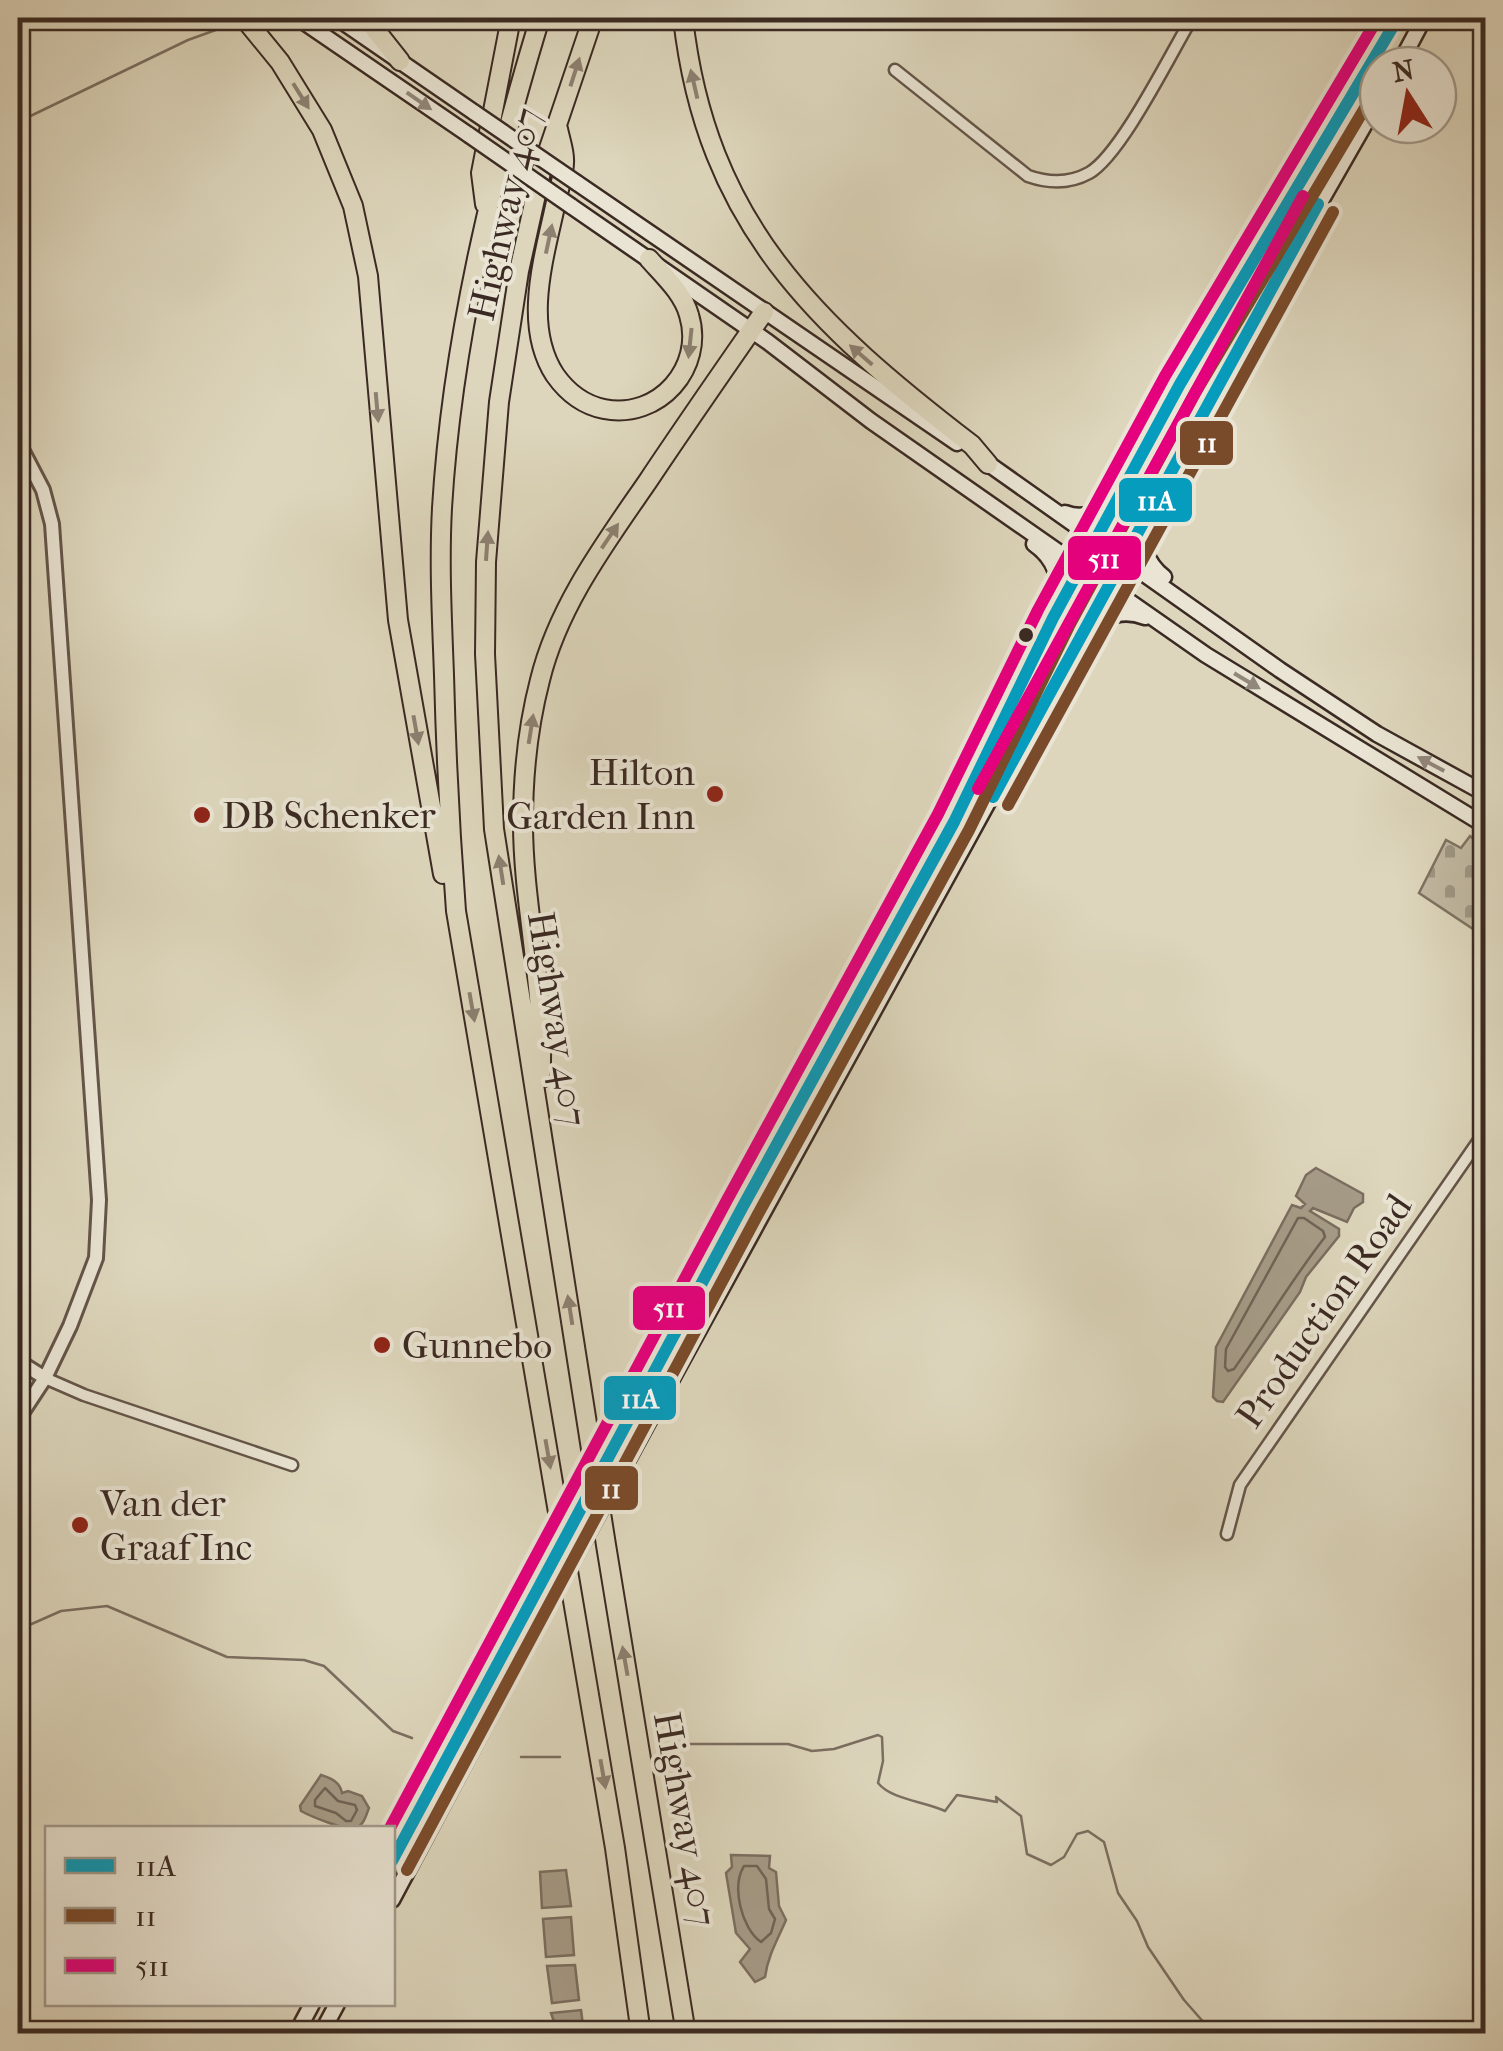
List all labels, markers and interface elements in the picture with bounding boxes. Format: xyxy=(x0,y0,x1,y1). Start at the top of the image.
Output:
north arrow xyxy=(1358,45,1458,145)
text: N xyxy=(1390,53,1418,89)
one-way arrow xyxy=(568,56,583,86)
one-way arrow xyxy=(685,68,701,99)
one-way arrow xyxy=(292,82,310,110)
one-way arrow xyxy=(406,91,433,110)
street label: Highway 407 xyxy=(459,103,551,325)
one-way arrow xyxy=(541,223,557,254)
one-way arrow xyxy=(682,328,698,359)
one-way arrow xyxy=(849,345,874,367)
one-way arrow xyxy=(370,392,386,424)
line badge: 11 xyxy=(1178,419,1235,467)
text: 11 xyxy=(1197,426,1217,459)
line badge: 11A xyxy=(1117,476,1194,524)
text: 11A xyxy=(1137,484,1176,517)
one-way arrow xyxy=(600,522,619,549)
one-way arrow xyxy=(480,530,496,562)
line badge: 511 xyxy=(1066,534,1143,582)
text: 511 xyxy=(1088,542,1120,575)
unlabelled marker xyxy=(1016,625,1036,645)
one-way arrow xyxy=(1233,672,1261,689)
one-way arrow xyxy=(524,713,539,744)
one-way arrow xyxy=(409,715,425,746)
place label: Hilton Garden Inn xyxy=(506,750,695,839)
one-way arrow xyxy=(1416,756,1445,773)
marker: Hilton Garden Inn xyxy=(704,783,726,805)
place label: DB Schenker xyxy=(222,793,436,838)
marker: DB Schenker xyxy=(191,804,213,826)
one-way arrow xyxy=(492,854,508,886)
street label: Highway 407 xyxy=(518,908,596,1130)
one-way arrow xyxy=(465,991,480,1023)
street label: Production Road xyxy=(1227,1185,1422,1437)
line badge: 511 xyxy=(631,1284,707,1332)
text: 511 xyxy=(653,1291,685,1324)
one-way arrow xyxy=(561,1294,577,1326)
place label: Gunnebo xyxy=(402,1323,552,1368)
marker: Gunnebo xyxy=(371,1334,393,1356)
line badge: 11A xyxy=(602,1374,678,1422)
text: 11A xyxy=(621,1382,660,1415)
one-way arrow xyxy=(541,1438,556,1470)
line badge: 11 xyxy=(583,1464,640,1512)
text: 11 xyxy=(601,1472,621,1505)
place label: Van der Graaf Inc xyxy=(99,1481,252,1570)
marker: Van der Graaf Inc xyxy=(69,1514,91,1536)
one-way arrow xyxy=(617,1645,632,1676)
street label: Highway 407 xyxy=(644,1708,726,1930)
one-way arrow xyxy=(596,1759,611,1790)
legend xyxy=(45,1826,395,2006)
text: 11A xyxy=(135,1849,176,1884)
text: 11 xyxy=(135,1899,156,1934)
text: 511 xyxy=(135,1949,169,1984)

